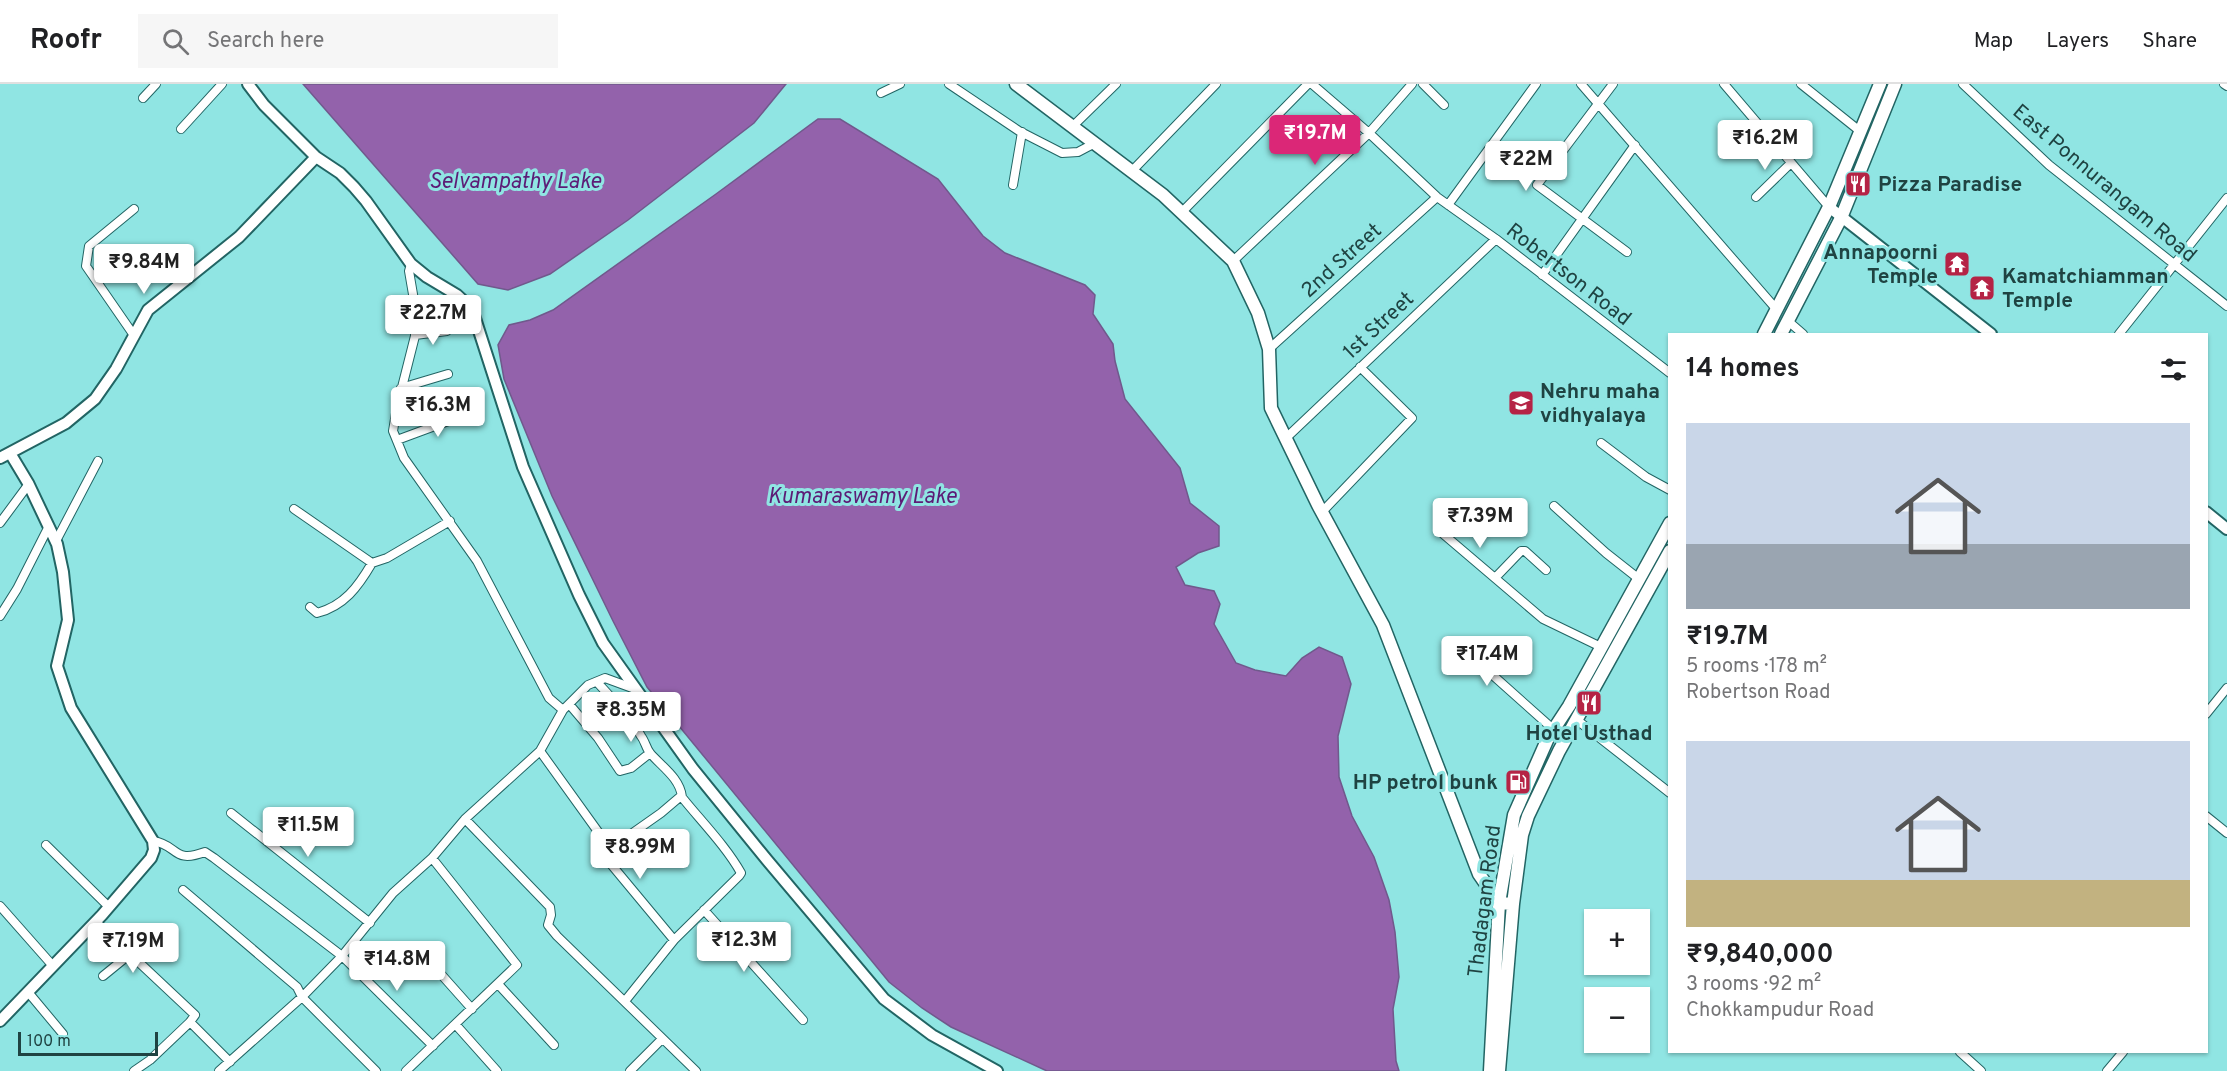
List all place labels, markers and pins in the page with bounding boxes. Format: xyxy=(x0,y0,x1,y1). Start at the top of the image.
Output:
pin: ₹19.7M xyxy=(1266,115,1364,166)
pin: ₹16.2M xyxy=(1716,120,1814,171)
pin: ₹22M xyxy=(1490,141,1562,192)
restaurant icon: Pizza Paradise xyxy=(1843,169,1873,199)
place label: Pizza Paradise xyxy=(1878,172,2022,199)
place label: Annapoorni Temple xyxy=(1823,240,1938,291)
pin: ₹9.84M xyxy=(95,244,193,295)
temple icon: Annapoorni Temple xyxy=(1942,249,1972,279)
place label: Kamatchiamman Temple xyxy=(2002,264,2169,315)
temple icon: Kamatchiamman Temple xyxy=(1967,273,1997,303)
pin: ₹22.7M xyxy=(384,295,482,346)
place label: Nehru maha vidhyalaya xyxy=(1540,379,1660,430)
pin: ₹16.3M xyxy=(389,387,487,438)
school or university icon: Nehru maha vidhyalaya xyxy=(1506,388,1536,418)
pin: ₹7.39M xyxy=(1431,498,1529,549)
pin: ₹17.4M xyxy=(1438,636,1536,687)
restaurant icon: Hotel Usthad xyxy=(1574,688,1604,718)
pin: ₹8.35M xyxy=(582,692,680,743)
place label: Hotel Usthad xyxy=(1525,721,1653,748)
fuel station icon: HP petrol bunk xyxy=(1503,767,1533,797)
place label: HP petrol bunk xyxy=(1353,770,1498,797)
pin: ₹11.5M xyxy=(259,807,357,858)
pin: ₹8.99M xyxy=(591,829,689,880)
pin: ₹12.3M xyxy=(695,922,793,973)
pin: ₹7.19M xyxy=(84,923,182,974)
pin: ₹14.8M xyxy=(348,941,446,992)

